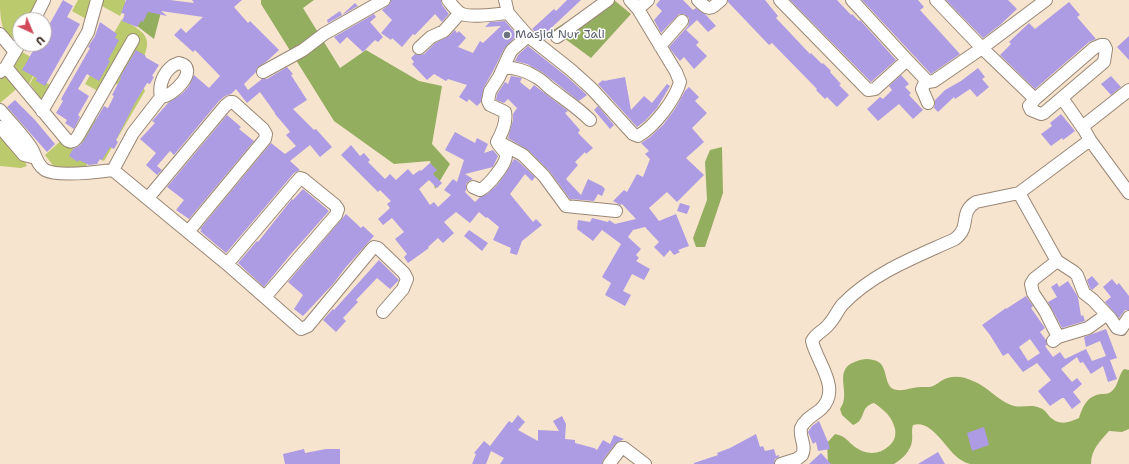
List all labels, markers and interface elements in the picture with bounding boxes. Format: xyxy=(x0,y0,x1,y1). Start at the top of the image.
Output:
north arrow xyxy=(12,12,52,52)
place label: Masjid Nur Jali xyxy=(515,28,605,42)
marker: Masjid Nur Jali xyxy=(502,30,512,40)
text: U xyxy=(32,32,48,48)

